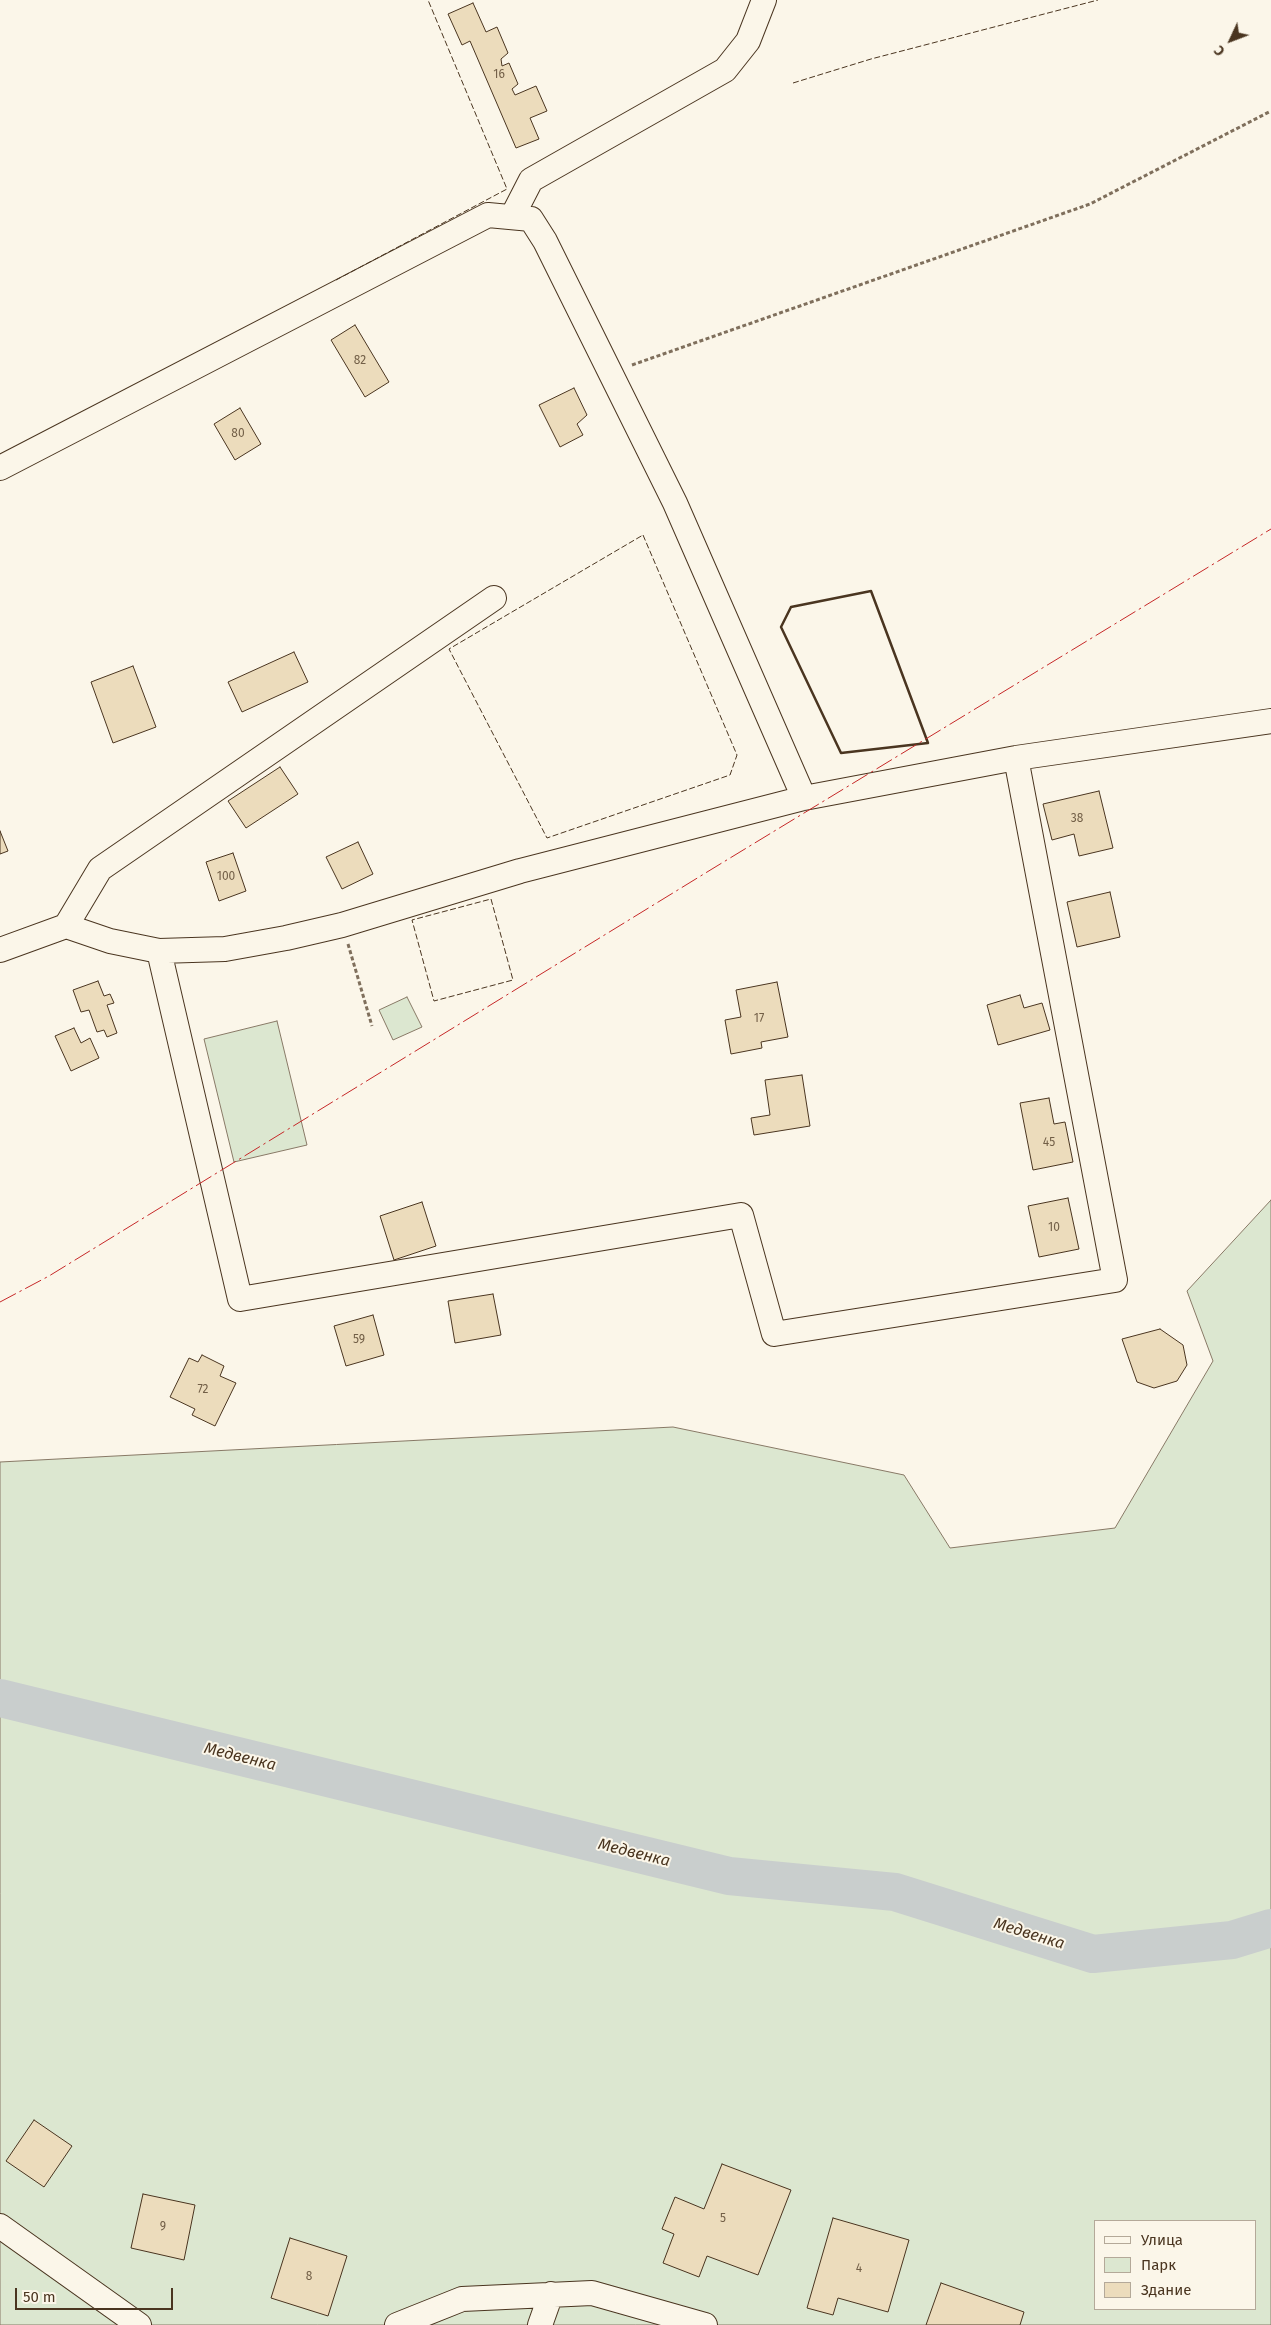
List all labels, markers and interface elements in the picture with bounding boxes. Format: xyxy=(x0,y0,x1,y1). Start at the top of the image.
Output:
north arrow xyxy=(1206,15,1256,65)
text: С xyxy=(1211,42,1229,59)
house number: 16 xyxy=(493,68,505,82)
house number: 82 xyxy=(354,354,366,368)
house number: 80 xyxy=(231,427,245,441)
house number: 38 xyxy=(1071,812,1083,826)
house number: 100 xyxy=(217,870,235,884)
house number: 17 xyxy=(754,1012,764,1026)
house number: 45 xyxy=(1043,1136,1055,1150)
house number: 10 xyxy=(1048,1221,1060,1235)
house number: 59 xyxy=(353,1333,365,1347)
house number: 72 xyxy=(197,1383,209,1397)
water label: Медвенка xyxy=(202,1739,278,1775)
water label: Медвенка xyxy=(596,1835,672,1871)
water label: Медвенка xyxy=(991,1914,1067,1954)
house number: 5 xyxy=(720,2212,726,2226)
house number: 9 xyxy=(160,2220,166,2234)
legend xyxy=(1094,2220,1256,2310)
text: Улица xyxy=(1141,2231,1183,2249)
text: Парк xyxy=(1141,2256,1176,2274)
house number: 4 xyxy=(856,2262,862,2276)
house number: 8 xyxy=(306,2270,312,2284)
scale bar xyxy=(18,2278,175,2310)
text: Здание xyxy=(1141,2281,1191,2299)
text: 50 m xyxy=(23,2288,56,2306)

